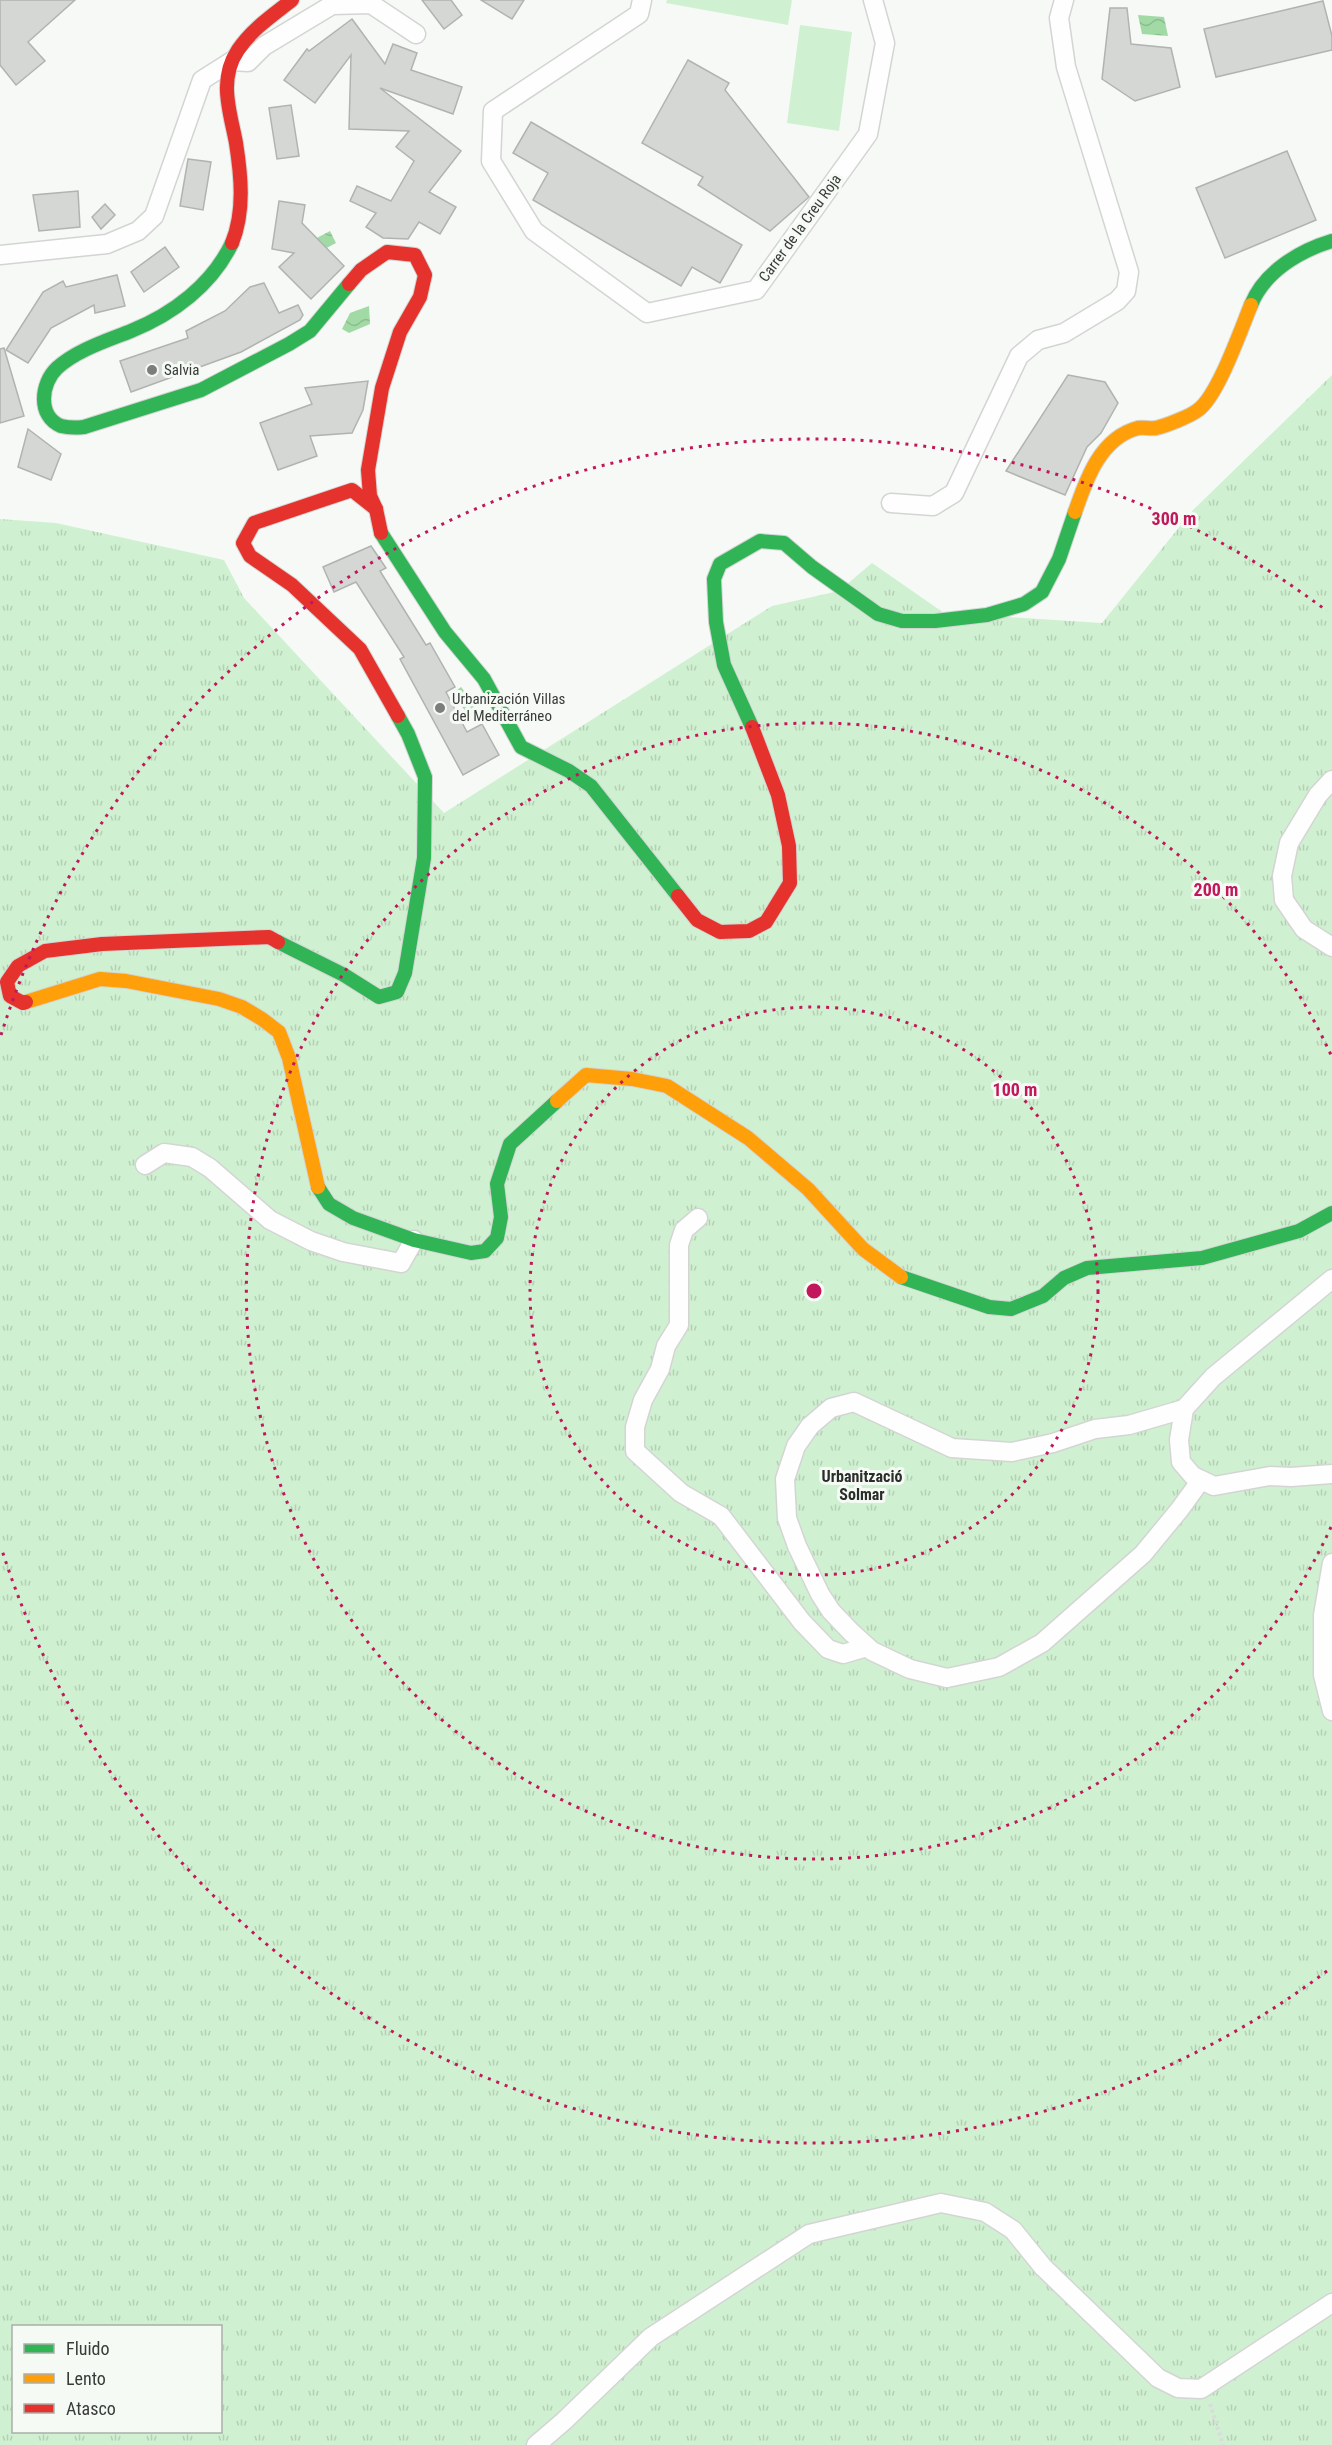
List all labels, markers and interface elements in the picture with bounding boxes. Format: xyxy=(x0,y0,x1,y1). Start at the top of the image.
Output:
street label: Carrer de la Creu Roja xyxy=(755,171,845,285)
place label: Salvia xyxy=(164,361,199,379)
marker: Salvia xyxy=(145,363,159,377)
text: 300 m xyxy=(1152,508,1196,529)
place label: Urbanización Villas del Mediterráneo xyxy=(452,690,566,725)
marker: Urbanización Villas del Mediterráneo xyxy=(433,701,447,715)
text: 200 m xyxy=(1194,879,1238,900)
text: 100 m xyxy=(993,1079,1037,1100)
centre of rings xyxy=(804,1281,824,1301)
district label: Urbanització Solmar xyxy=(822,1467,902,1504)
legend xyxy=(12,2325,222,2433)
text: Fluido xyxy=(66,2338,110,2359)
text: Lento xyxy=(66,2368,106,2389)
text: Atasco xyxy=(66,2398,116,2419)

